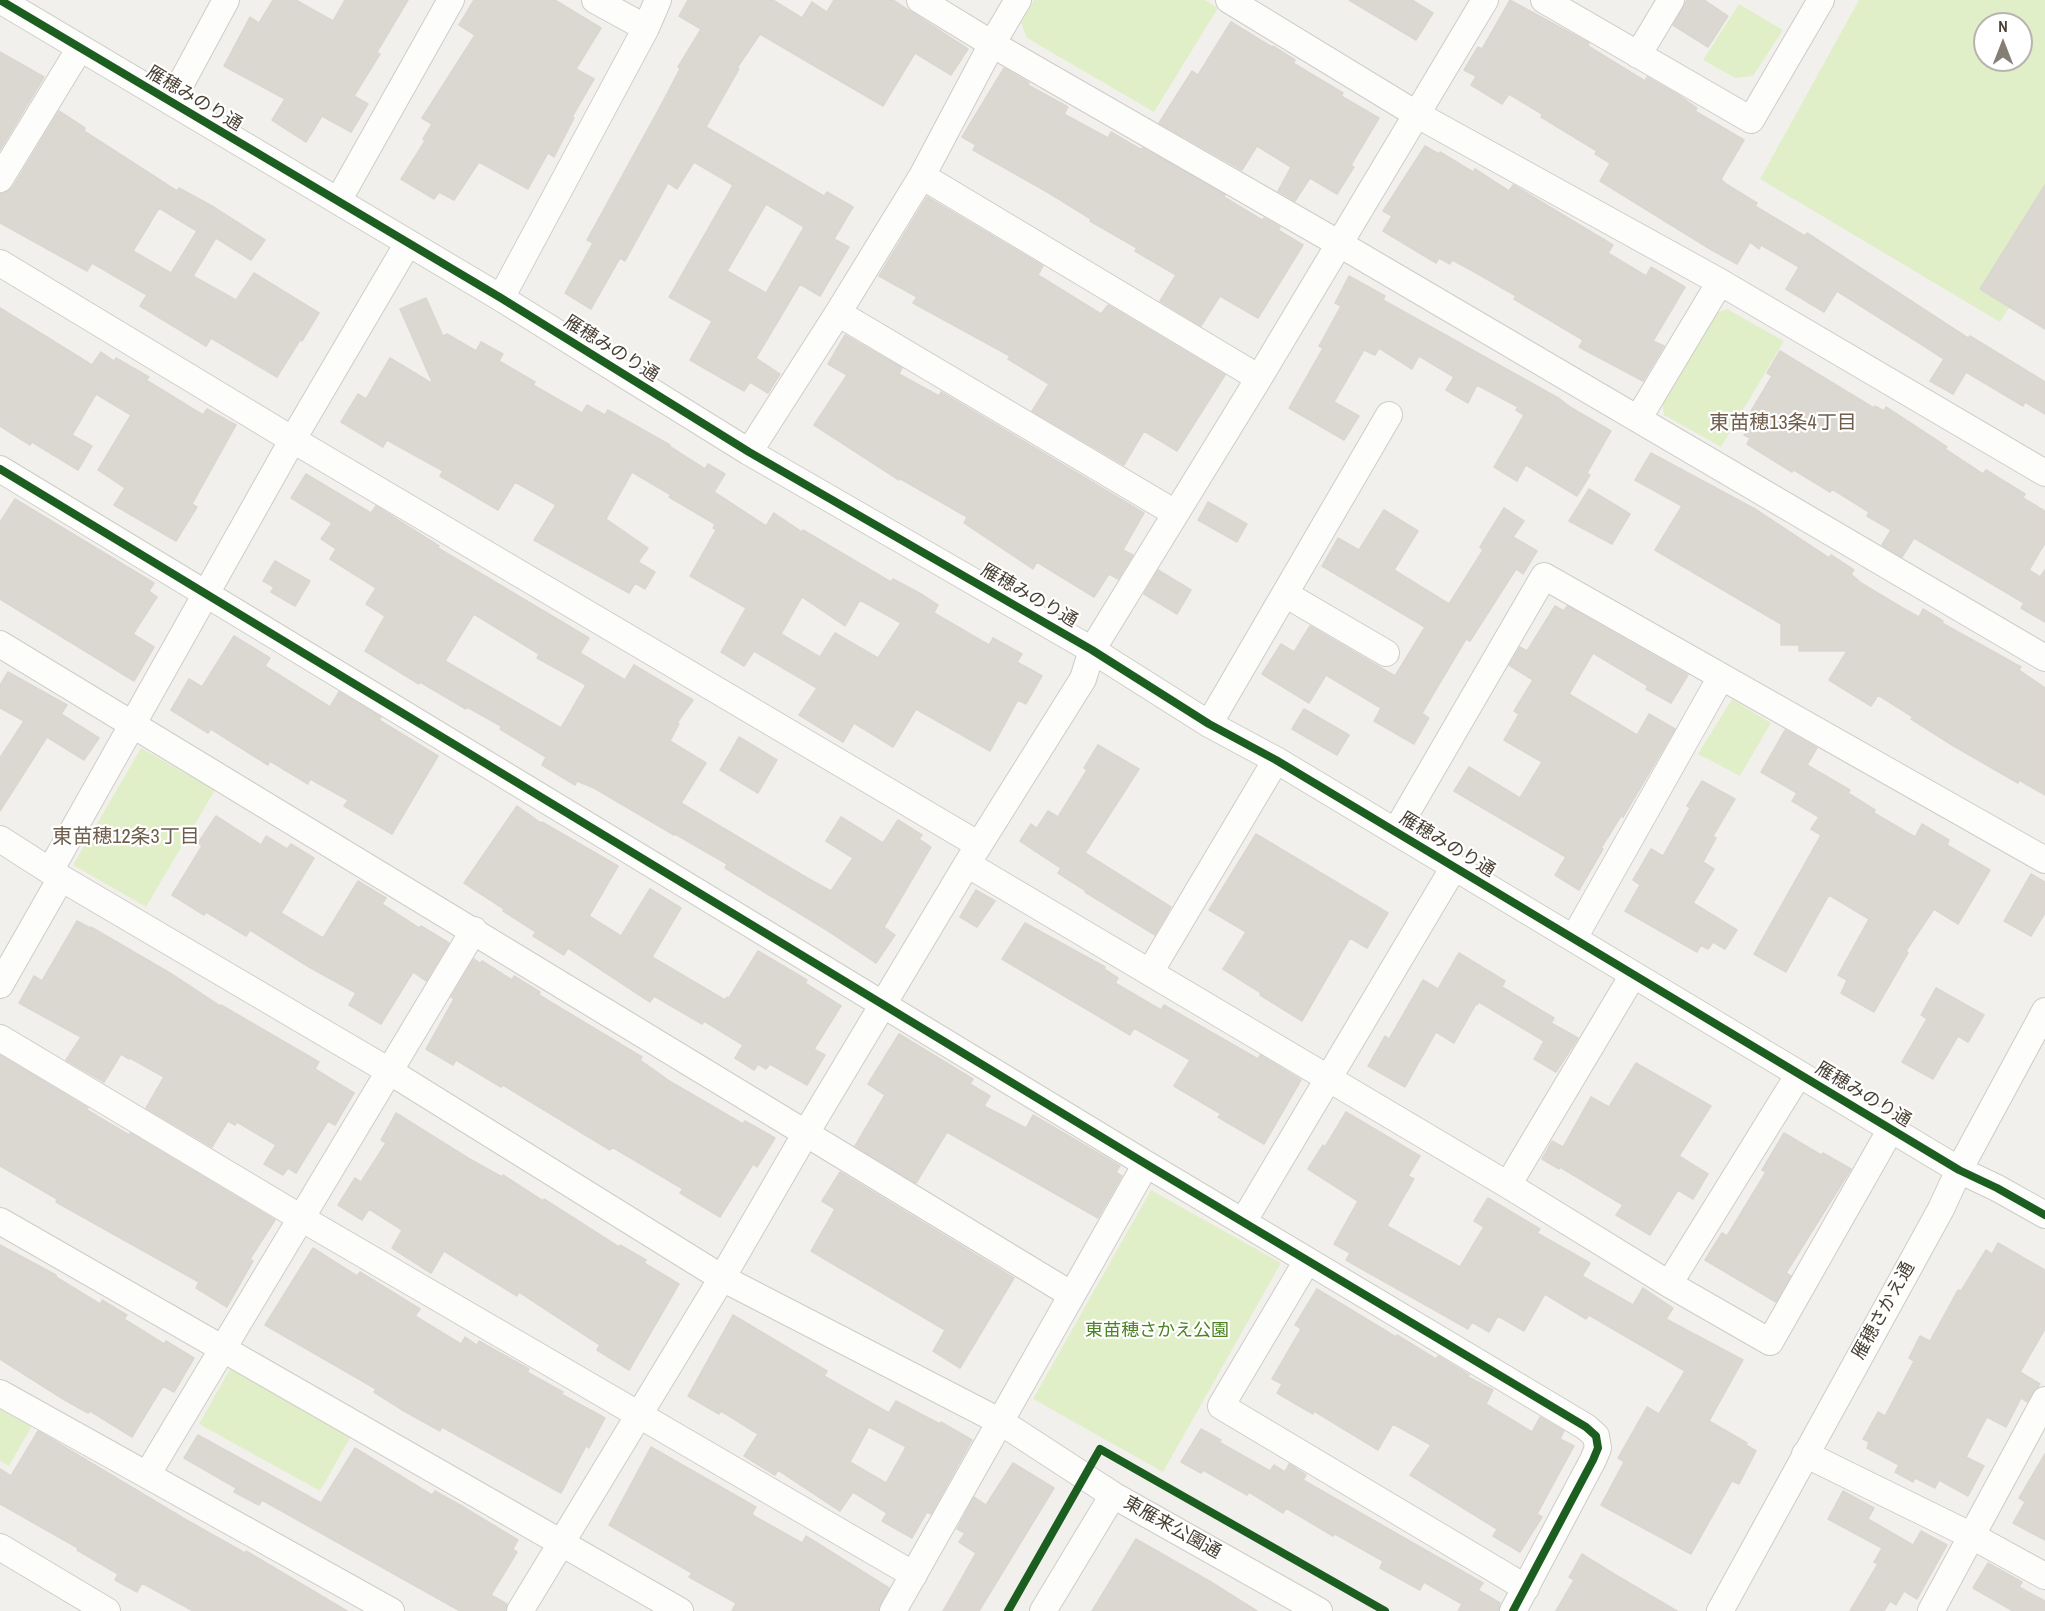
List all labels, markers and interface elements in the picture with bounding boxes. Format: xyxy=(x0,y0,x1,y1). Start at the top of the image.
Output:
north arrow xyxy=(1973,12,2033,72)
text: N xyxy=(1998,15,2008,37)
street label: 雁穂みのり通 xyxy=(142,62,246,136)
street label: 雁穂みのり通 xyxy=(559,311,663,387)
district label: 東苗穂13条4丁目 xyxy=(1709,412,1857,436)
street label: 雁穂みのり通 xyxy=(977,560,1081,632)
street label: 雁穂みのり通 xyxy=(1395,808,1499,882)
district label: 東苗穂12条3丁目 xyxy=(52,826,200,850)
street label: 雁穂みのり通 xyxy=(1811,1058,1915,1132)
street label: 雁穂さかえ通 xyxy=(1848,1259,1920,1363)
park label: 東苗穂さかえ公園 xyxy=(1085,1320,1229,1342)
street label: 東雁来公園通 xyxy=(1120,1492,1224,1564)

